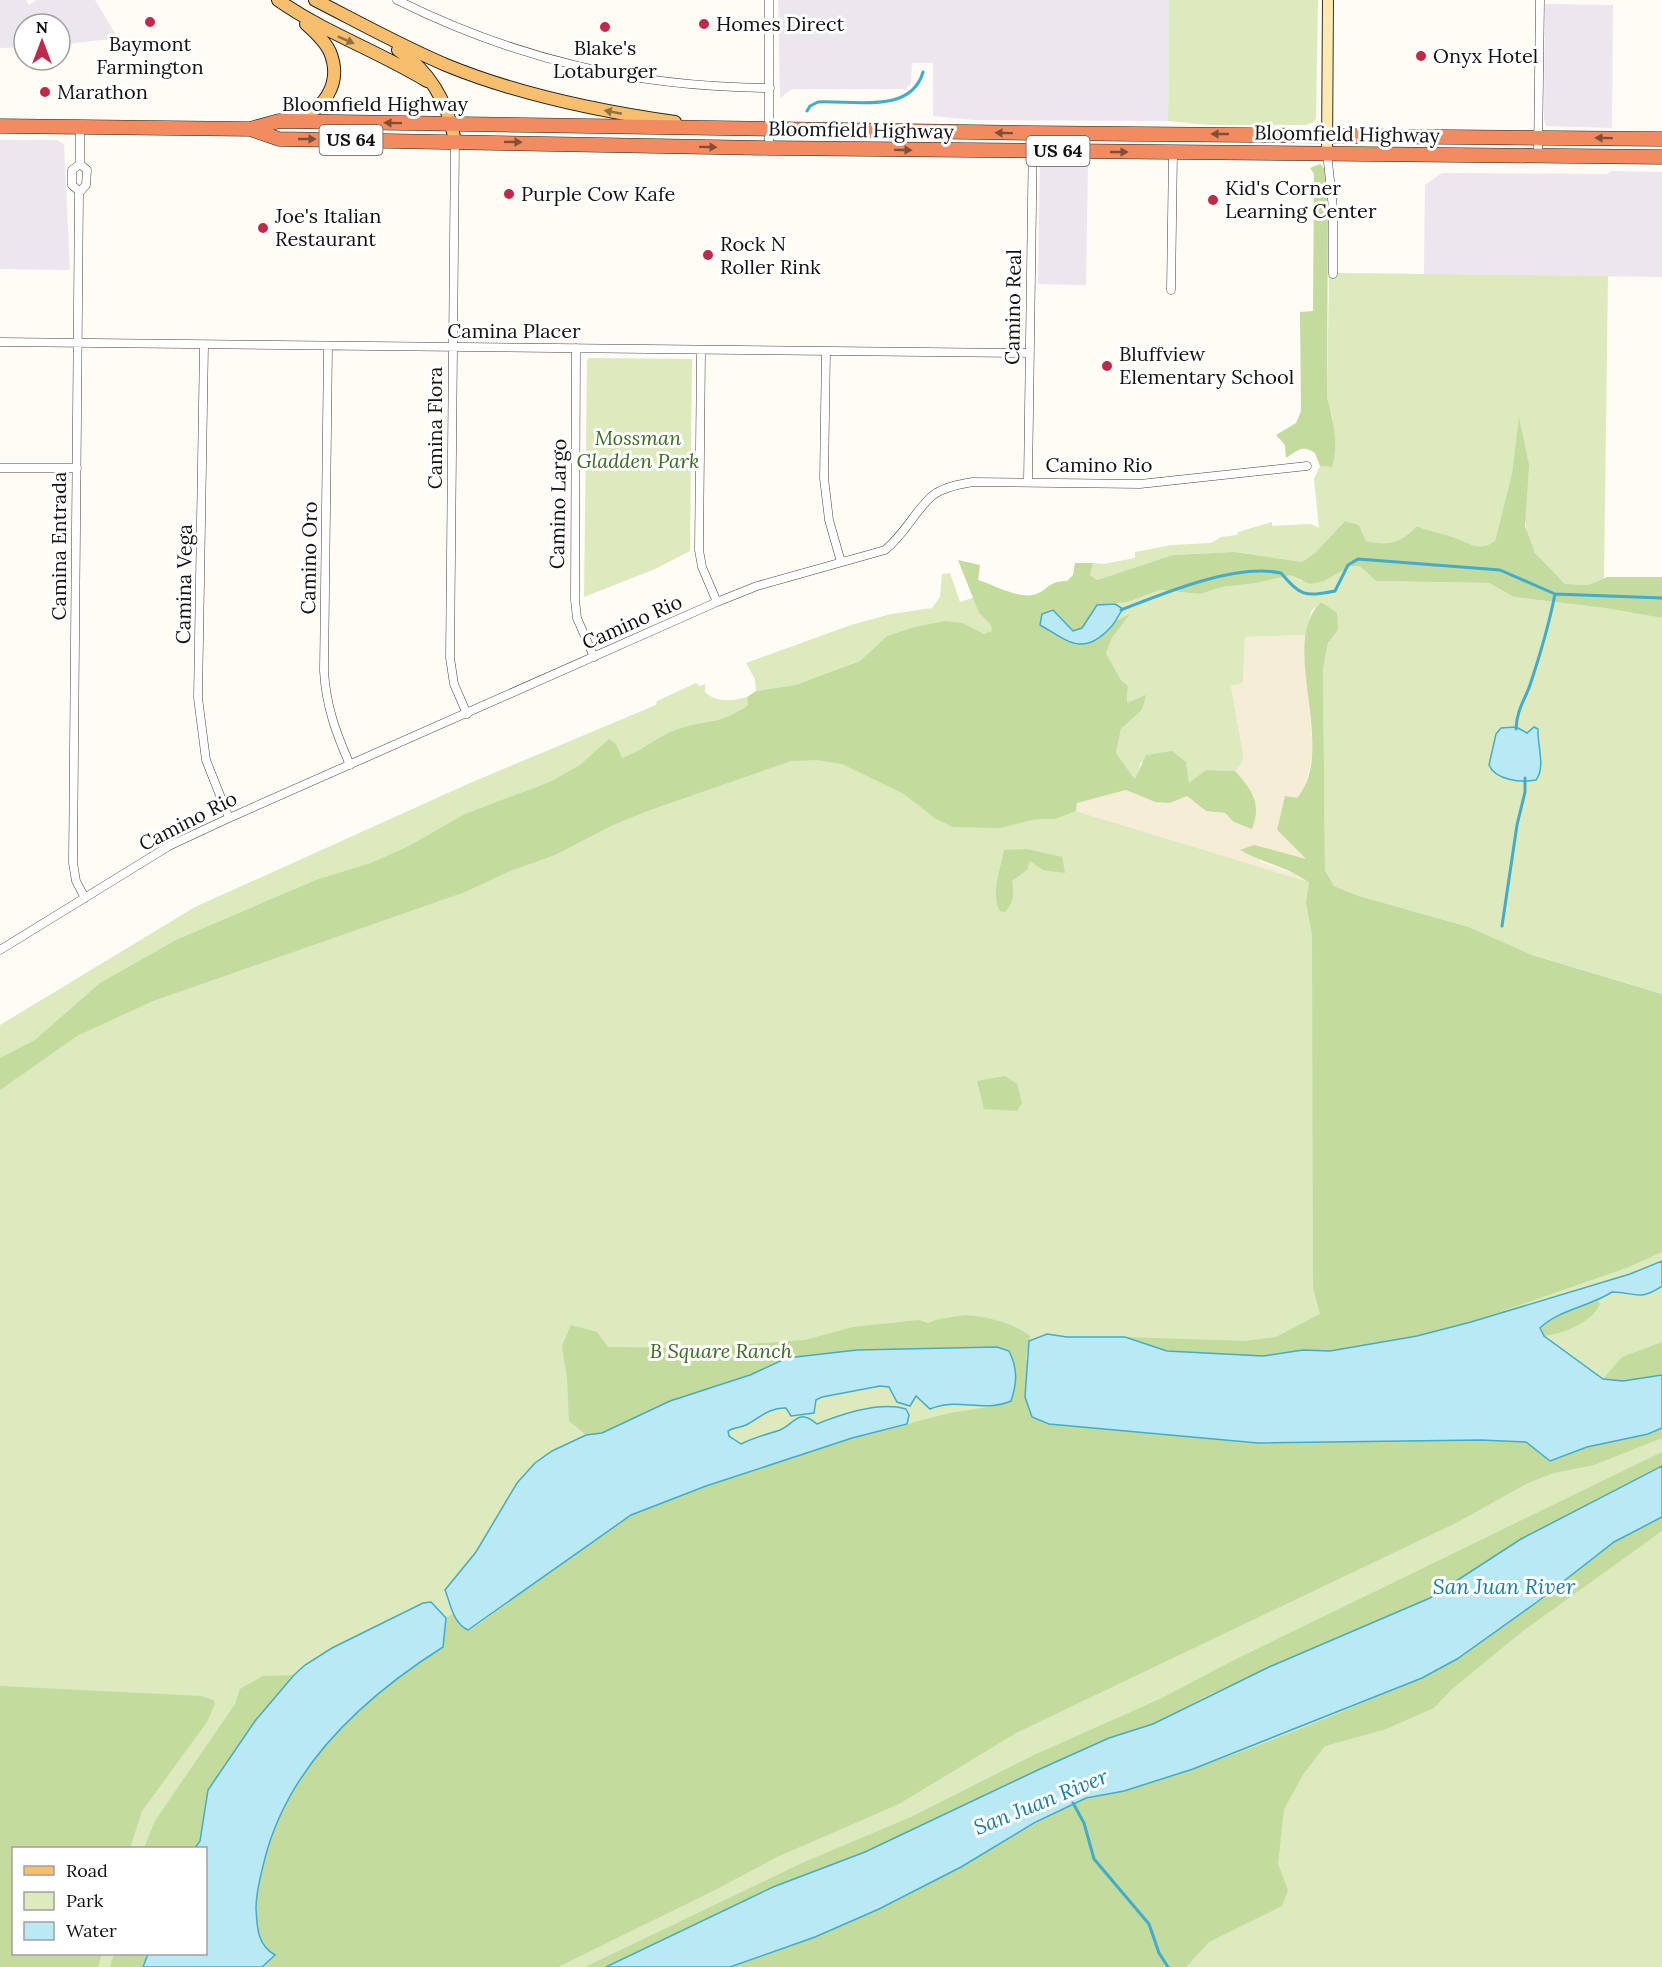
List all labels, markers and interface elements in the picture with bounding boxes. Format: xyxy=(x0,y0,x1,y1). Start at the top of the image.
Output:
place label: Homes Direct xyxy=(716,11,844,36)
north arrow xyxy=(12,12,72,72)
marker: Baymont Farmington xyxy=(143,15,157,29)
text: N xyxy=(36,17,48,37)
marker: Homes Direct xyxy=(697,17,711,31)
marker: Blake's Lotaburger xyxy=(598,20,612,34)
place label: Baymont Farmington xyxy=(96,31,204,79)
one-way arrow xyxy=(338,35,356,45)
place label: Blake's Lotaburger xyxy=(553,35,657,83)
place label: Onyx Hotel xyxy=(1433,43,1538,68)
marker: Onyx Hotel xyxy=(1414,49,1428,63)
place label: Marathon xyxy=(57,79,148,104)
marker: Marathon xyxy=(38,85,52,99)
street label: Bloomfield Highway xyxy=(282,91,468,116)
one-way arrow xyxy=(603,107,622,116)
street label: Bloomfield Highway xyxy=(768,115,955,144)
one-way arrow xyxy=(384,118,403,128)
street label: Bloomfield Highway xyxy=(1254,119,1441,148)
road number: US 64 xyxy=(320,125,382,155)
one-way arrow xyxy=(994,128,1013,138)
one-way arrow xyxy=(1210,129,1229,139)
one-way arrow xyxy=(1594,133,1613,143)
one-way arrow xyxy=(297,134,316,144)
road number: US 64 xyxy=(1026,136,1090,166)
one-way arrow xyxy=(504,137,523,147)
one-way arrow xyxy=(699,142,718,151)
one-way arrow xyxy=(893,145,912,154)
one-way arrow xyxy=(1109,147,1128,156)
place label: Kid's Corner Learning Center xyxy=(1225,175,1377,223)
place label: Purple Cow Kafe xyxy=(521,181,676,206)
marker: Purple Cow Kafe xyxy=(502,187,516,201)
marker: Kid's Corner Learning Center xyxy=(1206,193,1220,207)
place label: Joe's Italian Restaurant xyxy=(274,203,381,251)
marker: Joe's Italian Restaurant xyxy=(256,221,270,235)
place label: Rock N Roller Rink xyxy=(720,231,821,279)
marker: Rock N Roller Rink xyxy=(701,248,715,262)
street label: Camino Real xyxy=(999,249,1026,365)
street label: Camina Placer xyxy=(447,318,581,343)
place label: Bluffview Elementary School xyxy=(1119,341,1294,389)
marker: Bluffview Elementary School xyxy=(1100,359,1114,373)
street label: Camina Flora xyxy=(422,367,447,489)
park label: Mossman Gladden Park xyxy=(577,425,699,473)
street label: Camino Largo xyxy=(544,439,571,569)
street label: Camino Rio xyxy=(1046,452,1152,477)
street label: Camina Entrada xyxy=(46,472,71,620)
street label: Camino Oro xyxy=(295,501,322,615)
street label: Camina Vega xyxy=(170,524,197,644)
street label: Camino Rio xyxy=(578,588,686,655)
street label: Camino Rio xyxy=(135,785,241,856)
park label: B Square Ranch xyxy=(650,1338,793,1363)
water label: San Juan River xyxy=(1433,1573,1576,1600)
water label: San Juan River xyxy=(970,1762,1112,1841)
legend xyxy=(12,1847,207,1955)
text: Road xyxy=(66,1859,108,1882)
text: Park xyxy=(66,1889,104,1912)
text: Water xyxy=(66,1919,117,1942)

